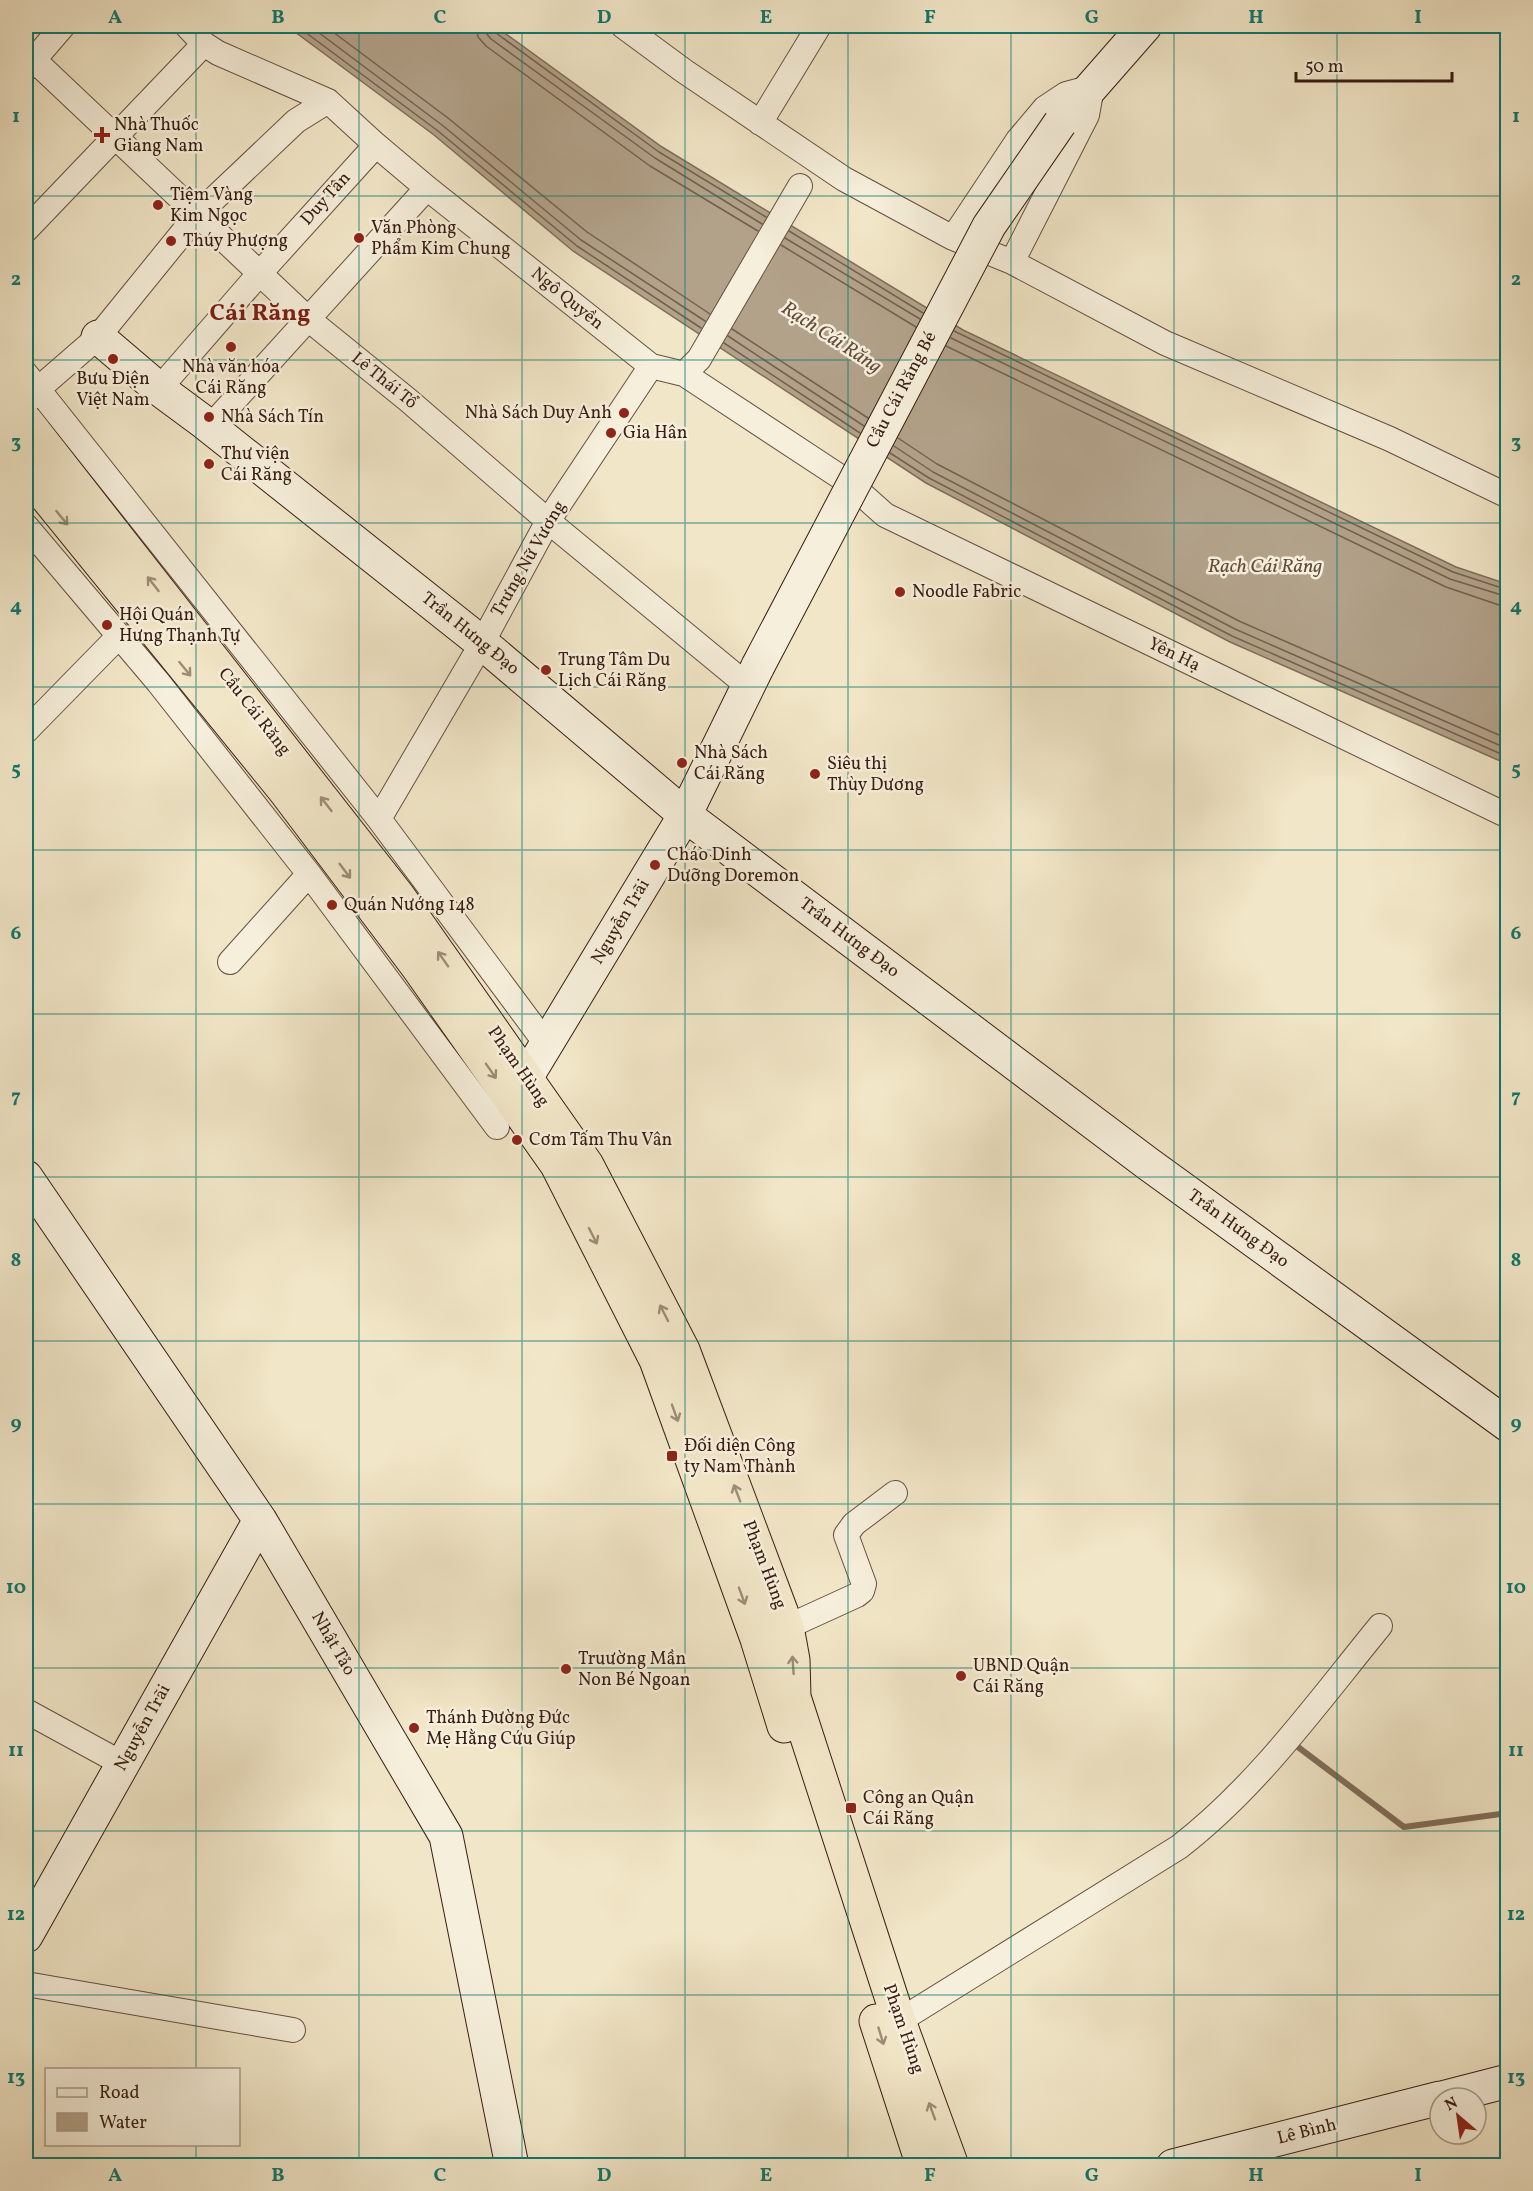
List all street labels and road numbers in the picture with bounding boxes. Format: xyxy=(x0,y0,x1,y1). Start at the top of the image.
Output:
street label: Duy Tân xyxy=(295,166,357,231)
street label: Ngô Quyền xyxy=(525,262,609,336)
street label: Cầu Cái Răng Bé xyxy=(861,327,943,453)
street label: Lê Thái Tổ xyxy=(345,346,423,416)
street label: Trưng Nữ Vương xyxy=(486,496,572,622)
street label: Trần Hưng Đạo xyxy=(416,587,524,681)
street label: Yên Hạ xyxy=(1144,632,1204,678)
street label: Cầu Cái Răng xyxy=(212,663,296,761)
street label: Nguyễn Trãi xyxy=(586,875,656,969)
street label: Trần Hưng Đạo xyxy=(794,892,904,984)
street label: Phạm Hùng xyxy=(481,1022,555,1112)
street label: Trần Hưng Đạo xyxy=(1182,1184,1294,1274)
street label: Phạm Hùng xyxy=(736,1517,792,1613)
street label: Nhật Tảo xyxy=(305,1607,361,1681)
street label: Nguyễn Trãi xyxy=(109,1680,177,1776)
street label: Phạm Hùng xyxy=(876,1981,930,2077)
street label: Lê Bình xyxy=(1275,2113,1340,2151)

